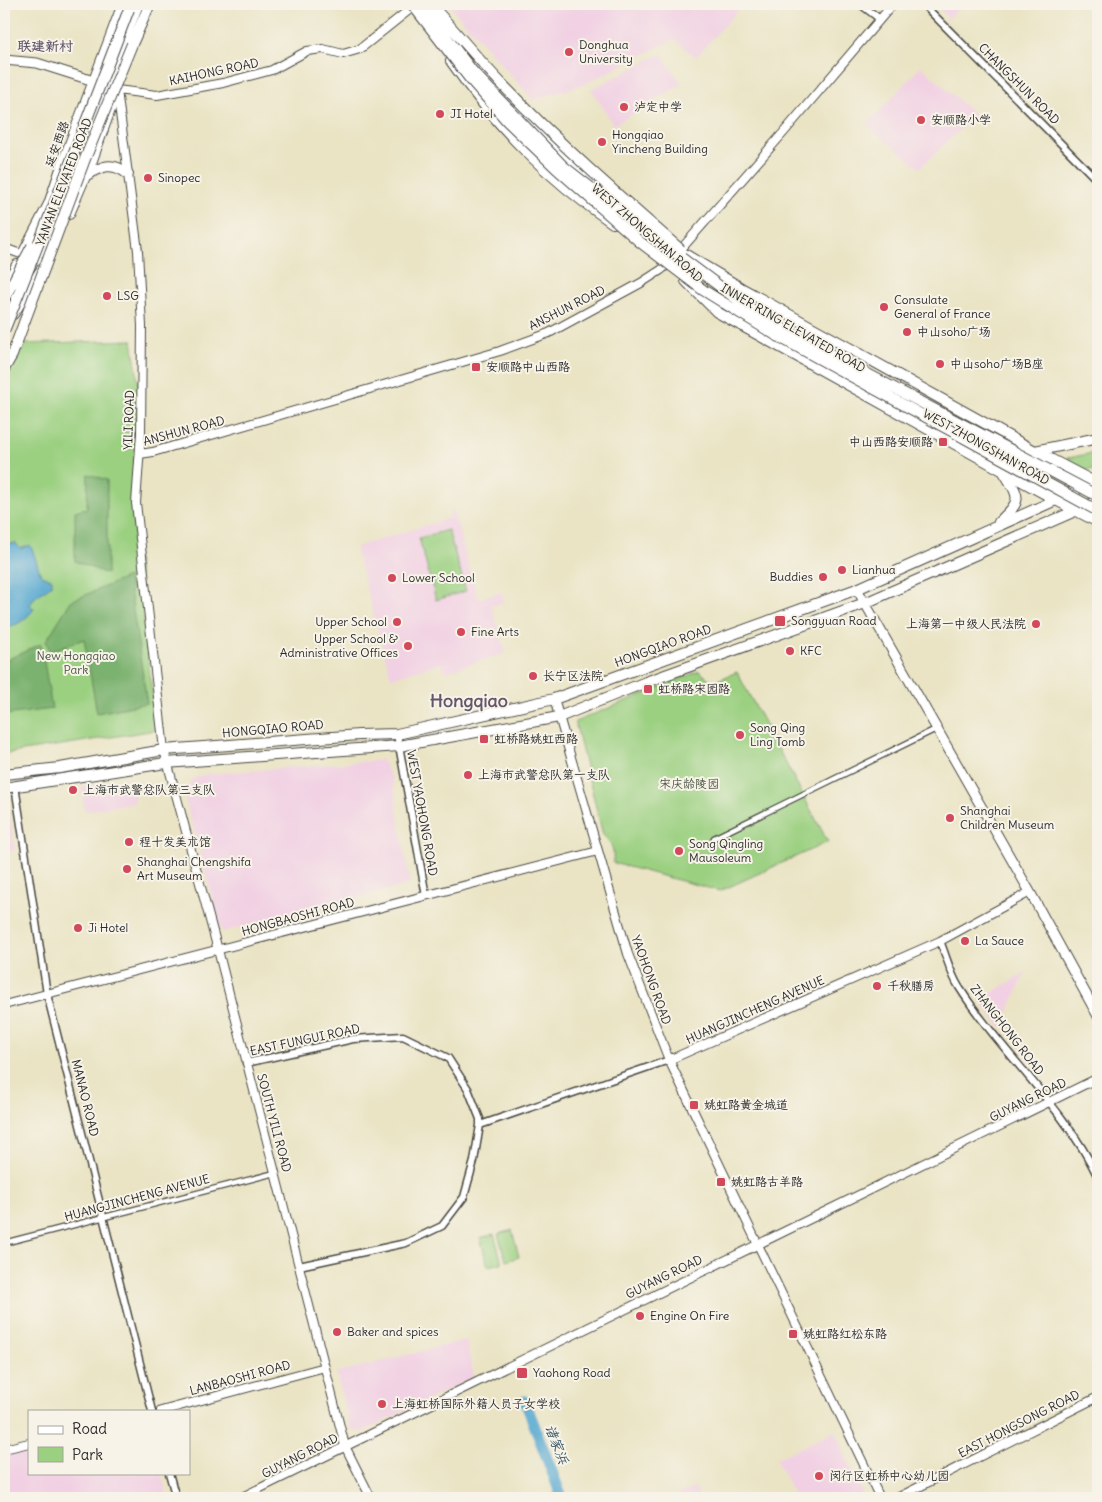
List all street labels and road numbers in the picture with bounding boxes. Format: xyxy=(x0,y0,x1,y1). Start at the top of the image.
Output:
street label: CHANGSHUN ROAD xyxy=(976,40,1063,127)
street label: KAIHONG ROAD xyxy=(168,55,260,88)
street label: YAN'AN ELEVATED ROAD xyxy=(32,116,95,248)
street label: 延安西路 xyxy=(41,119,72,169)
street label: WEST ZHONGSHAN ROAD xyxy=(589,180,706,285)
street label: INNER RING ELEVATED ROAD xyxy=(718,280,868,375)
street label: ANSHUN ROAD xyxy=(526,282,607,333)
street label: YILI ROAD xyxy=(120,390,137,450)
street label: WEST ZHONGSHAN ROAD xyxy=(920,405,1052,488)
street label: ANSHUN ROAD xyxy=(142,412,226,449)
street label: HONGQIAO ROAD xyxy=(612,621,713,670)
street label: HONGQIAO ROAD xyxy=(222,717,324,740)
street label: WEST YAOHONG ROAD xyxy=(404,749,441,877)
street label: HONGBAOSHI ROAD xyxy=(240,894,356,939)
street label: YAOHONG ROAD xyxy=(628,933,675,1027)
street label: HUANGJINCHENG AVENUE xyxy=(683,972,826,1047)
street label: ZHANGHONG ROAD xyxy=(967,981,1047,1078)
street label: EAST FUNGUI ROAD xyxy=(249,1021,361,1058)
street label: MANAO ROAD xyxy=(69,1058,102,1138)
street label: SOUTH YILI ROAD xyxy=(254,1072,295,1174)
street label: GUYANG ROAD xyxy=(987,1074,1069,1125)
street label: HUANGJINCHENG AVENUE xyxy=(63,1171,211,1224)
street label: GUYANG ROAD xyxy=(623,1251,705,1302)
street label: LANBAOSHI ROAD xyxy=(188,1357,292,1398)
street label: EAST HONGSONG ROAD xyxy=(956,1386,1082,1461)
street label: GUYANG ROAD xyxy=(259,1430,340,1481)

